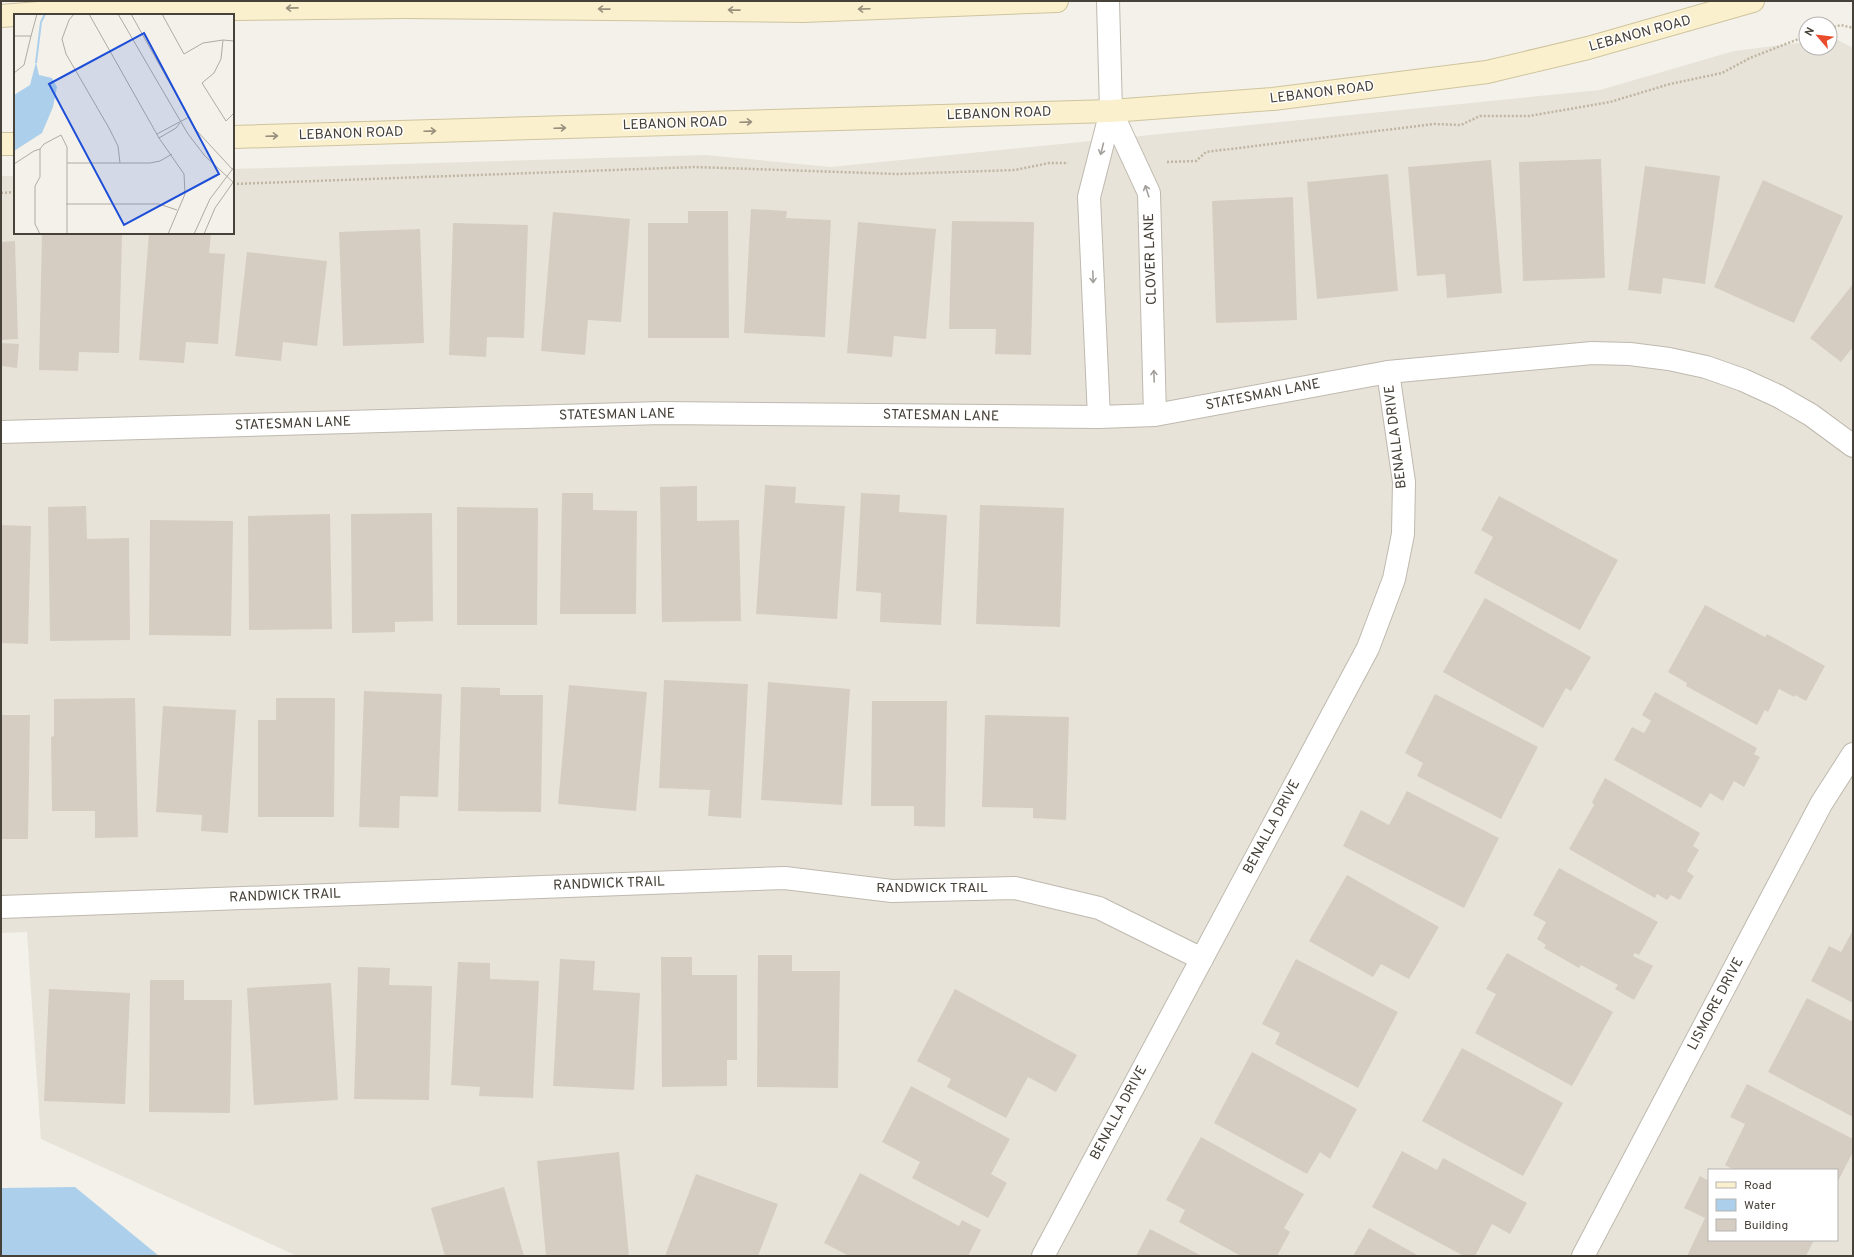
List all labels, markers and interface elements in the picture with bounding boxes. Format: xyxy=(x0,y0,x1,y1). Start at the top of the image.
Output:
one-way arrow xyxy=(286,4,299,12)
one-way arrow xyxy=(598,5,611,13)
one-way arrow xyxy=(858,5,871,12)
one-way arrow xyxy=(728,6,741,14)
street label: LEBANON ROAD xyxy=(1587,12,1693,56)
inset map xyxy=(14,14,234,234)
north arrow xyxy=(1798,16,1838,56)
text: N xyxy=(1802,25,1818,39)
street label: LEBANON ROAD xyxy=(1269,78,1375,108)
street label: LEBANON ROAD xyxy=(946,104,1052,124)
street label: LEBANON ROAD xyxy=(622,114,728,134)
one-way arrow xyxy=(739,118,752,126)
street label: LEBANON ROAD xyxy=(298,124,404,144)
one-way arrow xyxy=(553,124,566,131)
one-way arrow xyxy=(423,128,436,135)
one-way arrow xyxy=(265,132,278,140)
one-way arrow xyxy=(1097,142,1105,155)
one-way arrow xyxy=(1143,185,1150,198)
street label: CLOVER LANE xyxy=(1141,213,1161,305)
one-way arrow xyxy=(1089,270,1097,283)
one-way arrow xyxy=(1150,370,1158,383)
street label: STATESMAN LANE xyxy=(1204,376,1322,414)
street label: BENALLA DRIVE xyxy=(1381,384,1411,490)
street label: STATESMAN LANE xyxy=(559,405,675,425)
street label: STATESMAN LANE xyxy=(883,406,999,426)
street label: STATESMAN LANE xyxy=(235,413,351,435)
street label: BENALLA DRIVE xyxy=(1240,777,1304,877)
street label: RANDWICK TRAIL xyxy=(553,874,665,894)
street label: RANDWICK TRAIL xyxy=(876,880,988,897)
street label: RANDWICK TRAIL xyxy=(229,886,341,906)
street label: LISMORE DRIVE xyxy=(1684,955,1748,1053)
street label: BENALLA DRIVE xyxy=(1087,1063,1151,1163)
legend xyxy=(1708,1169,1838,1241)
text: Road xyxy=(1744,1178,1772,1194)
text: Water xyxy=(1744,1198,1776,1214)
text: Building xyxy=(1744,1218,1788,1234)

